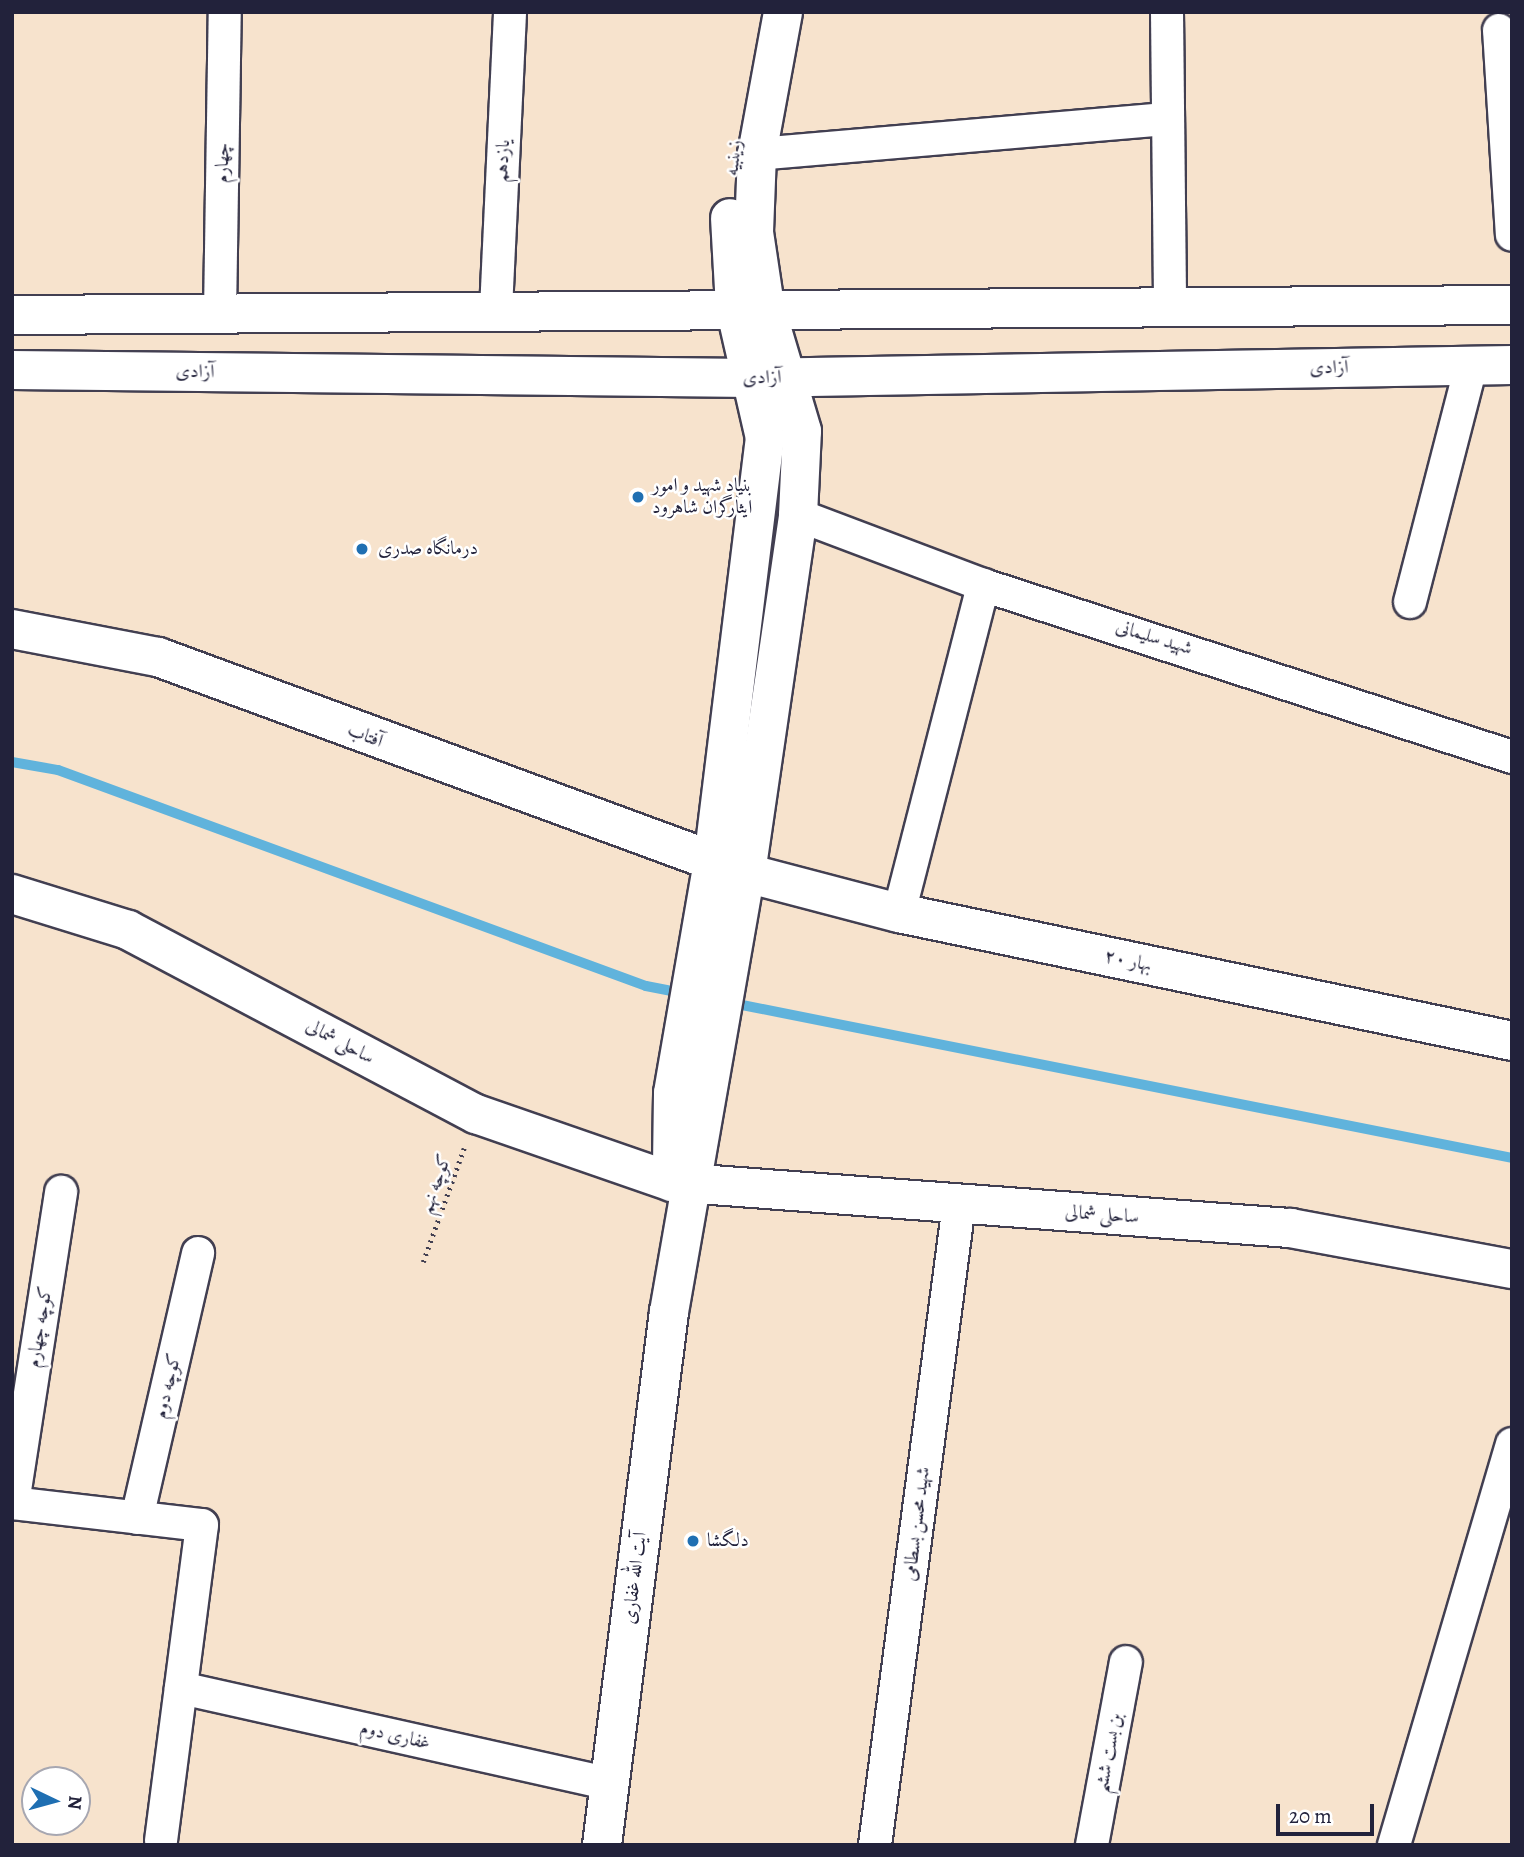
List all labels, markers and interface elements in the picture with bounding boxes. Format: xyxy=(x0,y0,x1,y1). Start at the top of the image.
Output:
street label: یازدهم xyxy=(491,139,515,183)
street label: زینبیه xyxy=(721,139,747,177)
street label: چهارم xyxy=(211,143,235,183)
street label: آزادی xyxy=(1309,356,1349,380)
street label: آزادی xyxy=(175,360,215,384)
street label: آزادی xyxy=(742,366,782,390)
place label: بنیاد شهید و امور ایثارگران شاهرود xyxy=(652,475,752,519)
marker: بنیاد شهید و امور ایثارگران شاهرود xyxy=(630,489,646,505)
place label: درمانگاه صدری xyxy=(378,538,478,560)
marker: درمانگاه صدری xyxy=(352,539,372,559)
street label: شهید سلیمانی xyxy=(1113,616,1195,660)
street label: آفتاب xyxy=(344,719,386,753)
street label: بهار ۲۰ xyxy=(1102,945,1154,977)
street label: ساحلی شمالی xyxy=(302,1014,378,1070)
street label: کوچه نهم xyxy=(415,1151,457,1217)
street label: ساحلی شمالی xyxy=(1064,1201,1140,1229)
street label: کوچه چهارم xyxy=(22,1285,58,1369)
street label: کوچه دوم xyxy=(149,1351,187,1421)
street label: شهید محسن بسطامی xyxy=(899,1466,935,1582)
place label: دلگشا xyxy=(707,1530,749,1552)
street label: آیت الله غفاری xyxy=(618,1531,652,1625)
marker: دلگشا xyxy=(685,1533,701,1549)
street label: بن بست ششم xyxy=(1090,1711,1128,1795)
street label: غفاری دوم xyxy=(358,1717,432,1755)
north arrow xyxy=(21,1766,91,1836)
scale bar xyxy=(1279,1790,1377,1834)
text: N xyxy=(61,1795,88,1811)
text: 20 m xyxy=(1289,1802,1332,1830)

